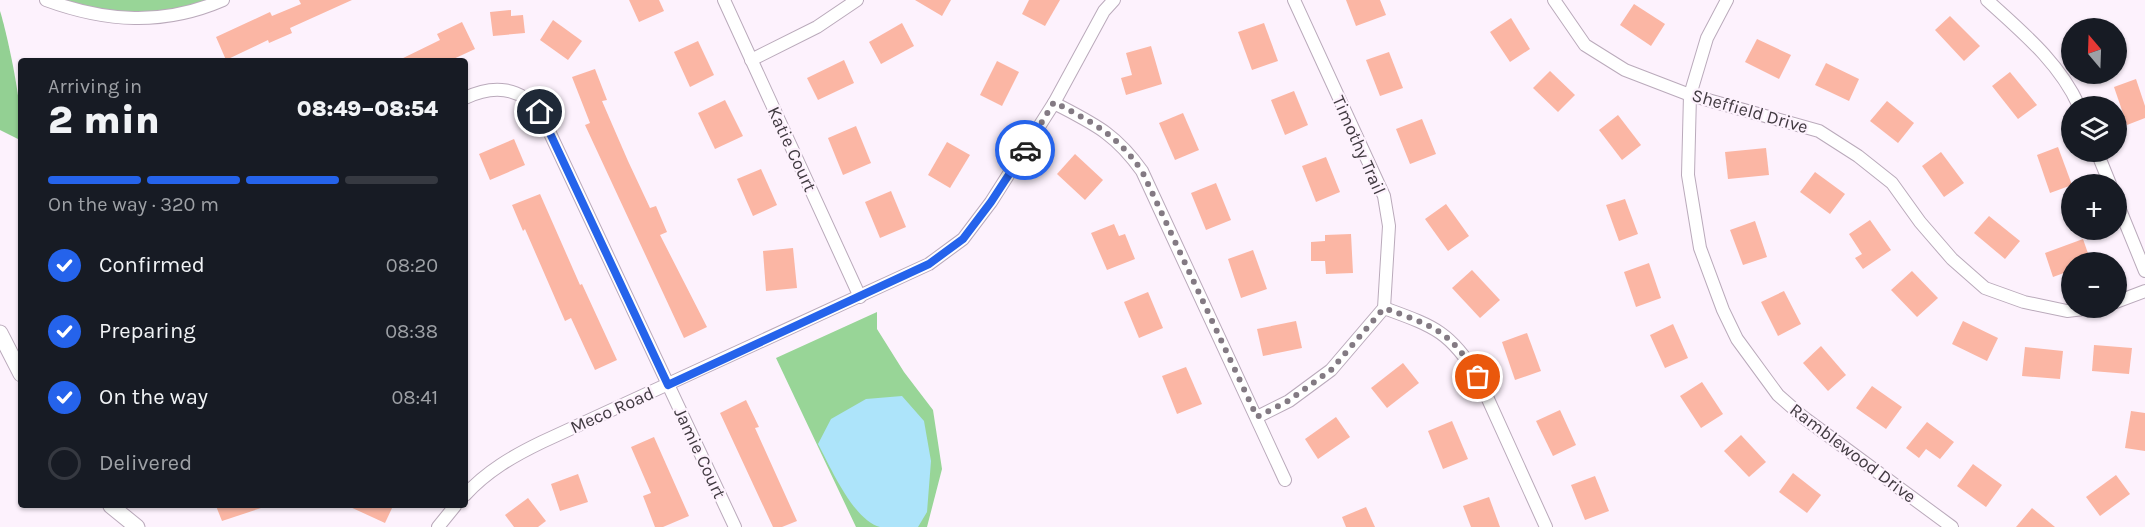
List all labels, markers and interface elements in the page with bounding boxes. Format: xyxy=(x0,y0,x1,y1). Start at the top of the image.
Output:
north arrow xyxy=(2061,18,2127,84)
map controls xyxy=(2061,18,2127,318)
text: Arriving in xyxy=(48,75,142,98)
street label: Sheffield Drive xyxy=(1689,84,1811,138)
pin xyxy=(514,86,565,137)
street label: Timothy Trail xyxy=(1327,92,1391,198)
icon: home xyxy=(523,95,556,128)
text: 08:49–08:54 xyxy=(297,96,438,122)
button: layers xyxy=(2061,96,2127,162)
text: 2 min xyxy=(48,97,160,143)
street label: Katie Court xyxy=(763,103,821,195)
courier xyxy=(995,120,1055,180)
icon: car xyxy=(1009,134,1042,167)
button: + xyxy=(2061,174,2127,240)
text: On the way · 320 m xyxy=(48,193,219,216)
icon: check xyxy=(48,249,81,282)
text: Confirmed xyxy=(99,252,205,278)
button: − xyxy=(2061,252,2127,318)
text: 08:20 xyxy=(386,254,438,277)
icon: check xyxy=(48,315,81,348)
text: Preparing xyxy=(99,318,196,344)
text: 08:38 xyxy=(385,320,438,343)
pin xyxy=(1452,351,1503,402)
icon: bag xyxy=(1461,360,1494,393)
icon: check xyxy=(48,381,81,414)
street label: Meco Road xyxy=(567,382,657,438)
text: On the way xyxy=(99,384,208,410)
text: 08:41 xyxy=(391,386,438,409)
street label: Ramblewood Drive xyxy=(1786,398,1920,508)
street label: Jamie Court xyxy=(669,404,731,502)
text: Delivered xyxy=(99,450,192,476)

